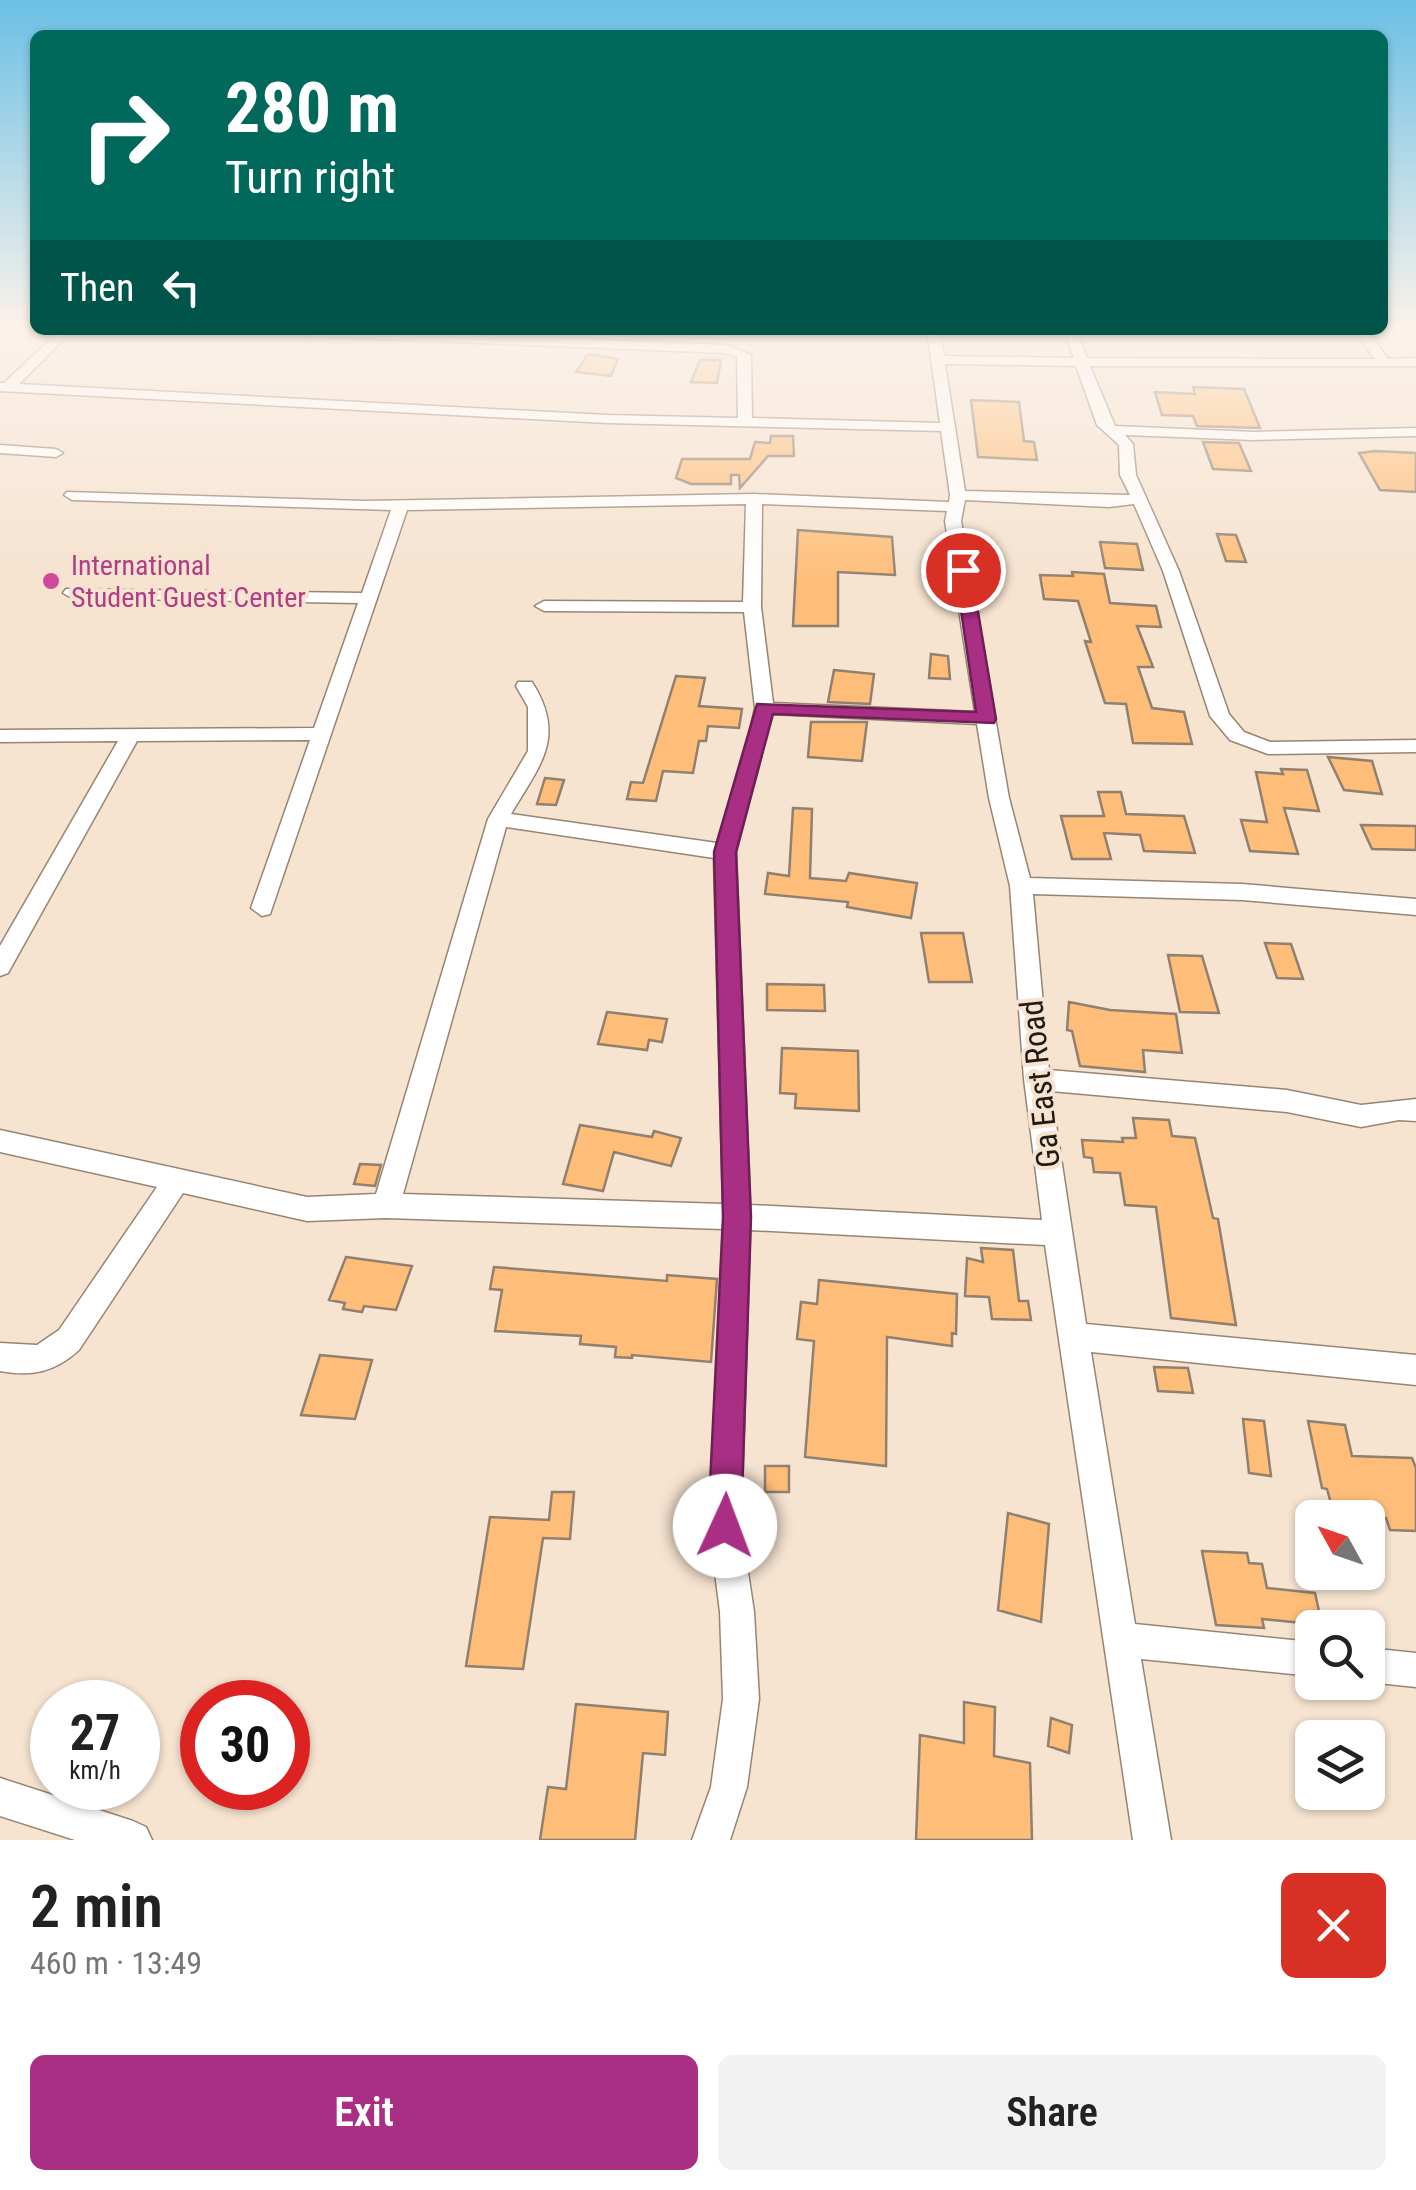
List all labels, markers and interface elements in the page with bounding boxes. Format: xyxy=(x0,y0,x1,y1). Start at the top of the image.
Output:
text: 280 m xyxy=(225,67,399,149)
icon: right xyxy=(60,70,190,200)
text: Turn right xyxy=(225,151,395,204)
icon: left xyxy=(154,260,209,315)
text: Then xyxy=(60,266,134,310)
pin xyxy=(921,528,1006,613)
icon: arrive xyxy=(936,543,991,598)
place label: International Student Guest Center xyxy=(71,549,306,614)
marker: International Student Guest Center xyxy=(40,570,62,592)
street label: Ga East Road xyxy=(1012,998,1068,1170)
position arrow xyxy=(673,1474,777,1578)
north arrow xyxy=(1295,1500,1385,1590)
map controls xyxy=(1295,1500,1385,1810)
button: search xyxy=(1295,1610,1385,1700)
speed limit sign: 30 xyxy=(180,1680,310,1810)
text: 27 xyxy=(70,1704,120,1762)
button: layers xyxy=(1295,1720,1385,1810)
text: km/h xyxy=(69,1756,121,1785)
text: 2 min xyxy=(30,1871,163,1942)
button: close xyxy=(1281,1873,1386,1978)
text: 460 m · 13:49 xyxy=(30,1944,202,1982)
button: Exit xyxy=(30,2055,698,2170)
button: Share xyxy=(718,2055,1386,2170)

